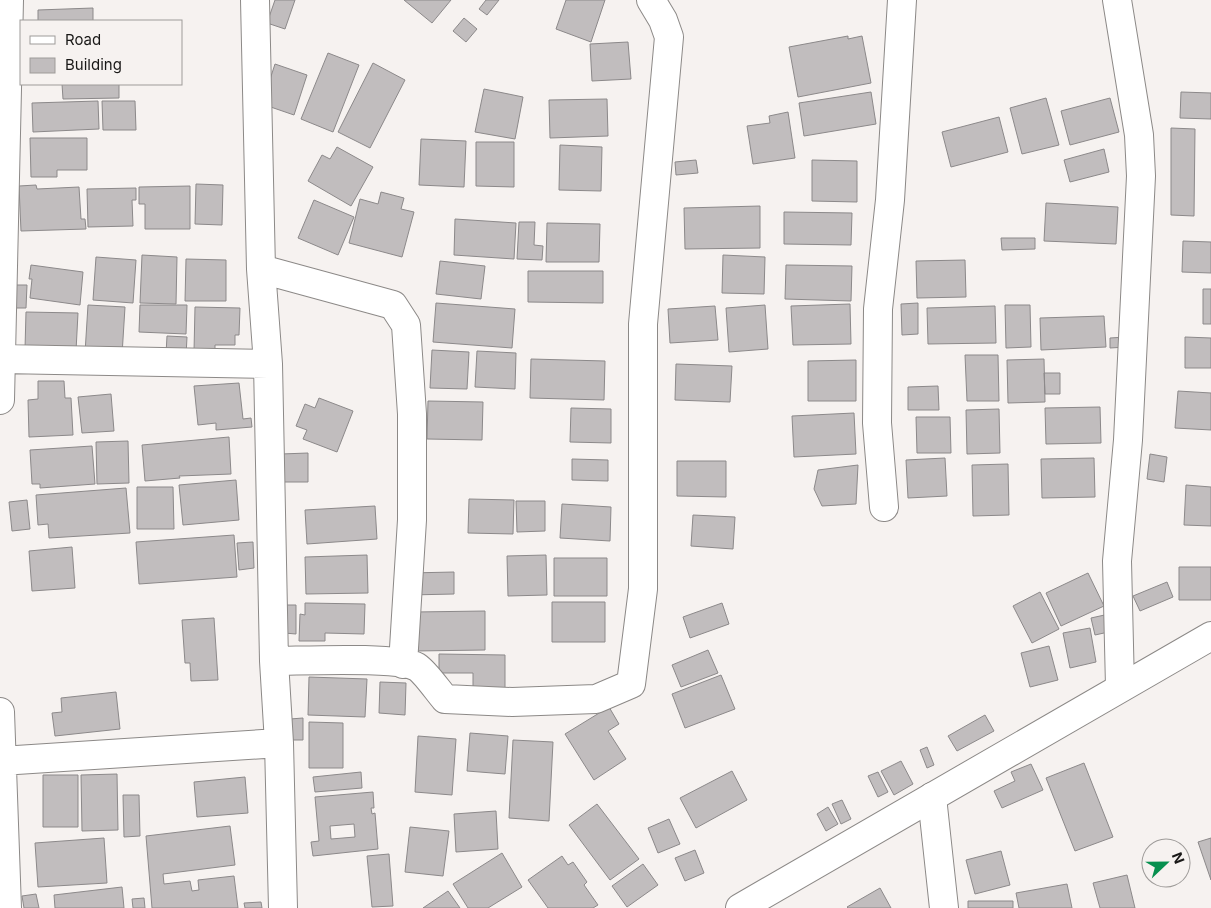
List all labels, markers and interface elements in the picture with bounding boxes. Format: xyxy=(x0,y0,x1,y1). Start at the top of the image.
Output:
legend xyxy=(20,20,182,85)
text: Road xyxy=(65,30,101,49)
text: Building xyxy=(65,55,122,74)
north arrow xyxy=(1141,838,1191,888)
text: N xyxy=(1169,850,1188,866)

